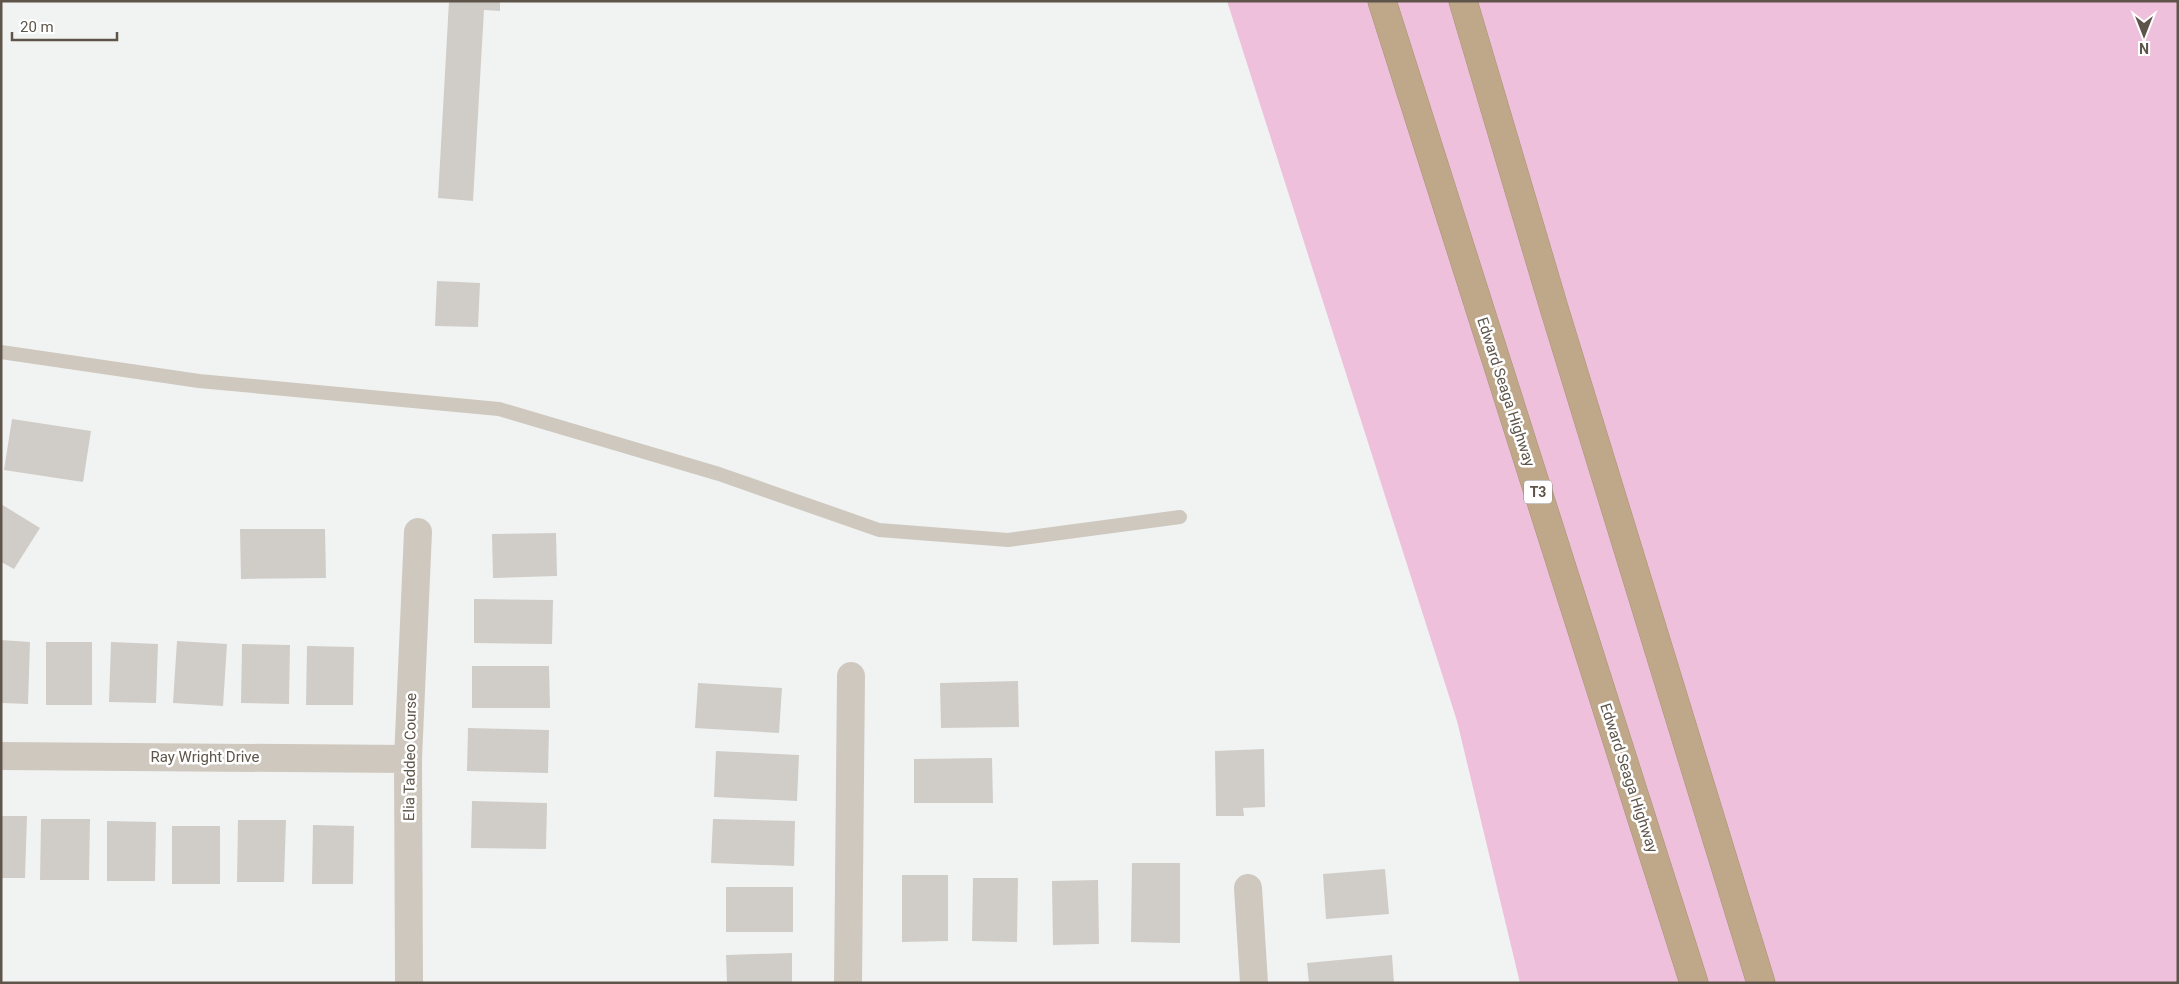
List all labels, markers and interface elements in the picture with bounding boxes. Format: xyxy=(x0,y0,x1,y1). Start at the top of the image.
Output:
scale bar xyxy=(12,10,118,42)
north arrow xyxy=(2119,10,2169,60)
text: 20 m xyxy=(20,18,54,36)
text: N xyxy=(2139,40,2149,56)
street label: Edward Seaga Highway xyxy=(1473,315,1539,469)
road number: T3 xyxy=(1524,481,1552,504)
street label: Elia Taddeo Course xyxy=(400,693,420,821)
street label: Edward Seaga Highway xyxy=(1596,701,1662,855)
street label: Ray Wright Drive xyxy=(150,748,260,766)

